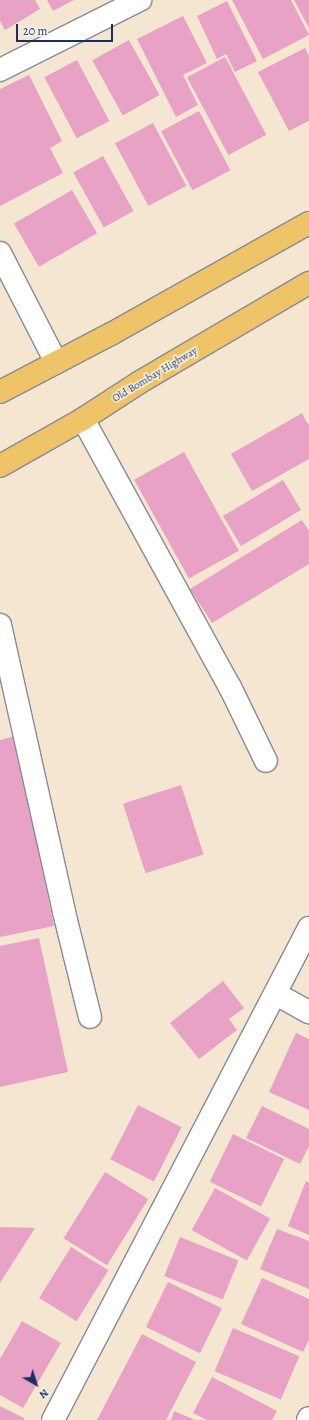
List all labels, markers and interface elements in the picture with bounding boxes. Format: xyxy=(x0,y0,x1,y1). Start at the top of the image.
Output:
scale bar xyxy=(18,16,115,42)
text: 20 m xyxy=(23,23,47,39)
street label: Old Bombay Highway xyxy=(110,344,200,406)
north arrow xyxy=(16,1364,56,1404)
text: N xyxy=(36,1385,52,1402)

